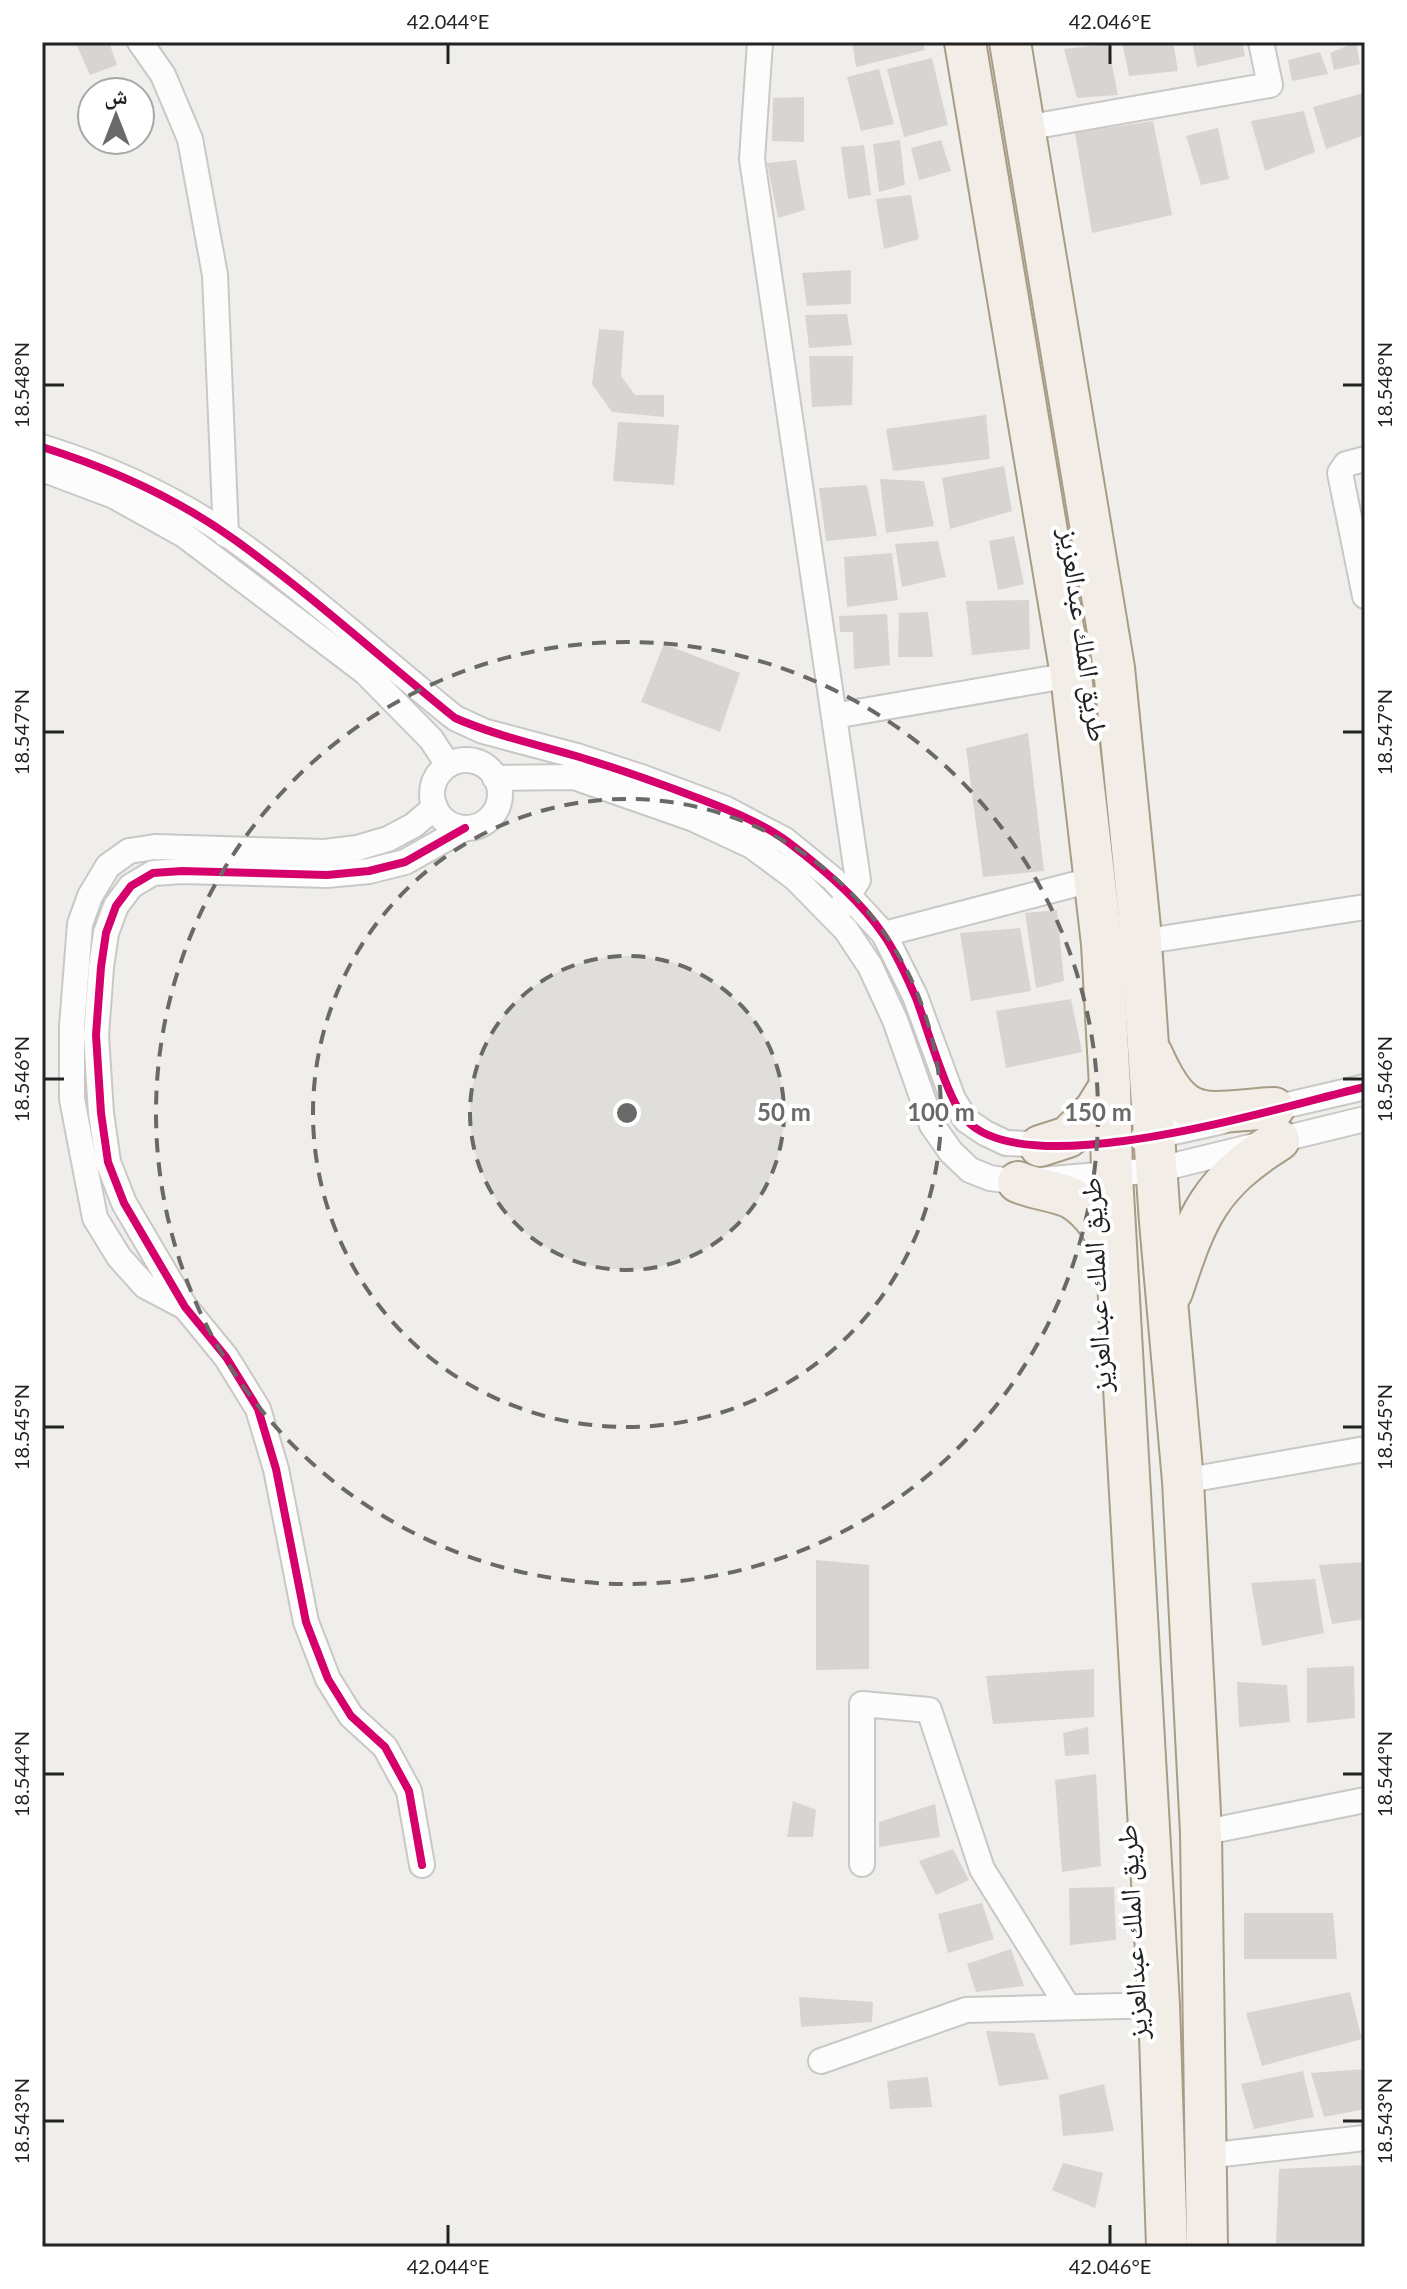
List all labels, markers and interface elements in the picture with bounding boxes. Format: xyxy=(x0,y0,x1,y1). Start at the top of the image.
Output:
text: 42.044°E xyxy=(407,9,489,33)
text: 42.046°E xyxy=(1069,9,1151,33)
north arrow xyxy=(76,76,156,156)
text: ش xyxy=(104,82,128,110)
text: 18.548°N xyxy=(9,342,33,428)
text: 18.548°N xyxy=(1372,342,1396,428)
street label: طريق الملك عبدالعزيز xyxy=(1051,525,1117,744)
text: 18.547°N xyxy=(9,689,33,775)
text: 18.547°N xyxy=(1372,689,1396,775)
text: 18.546°N xyxy=(9,1036,33,1122)
text: 18.546°N xyxy=(1372,1036,1396,1122)
text: 50 m xyxy=(757,1097,811,1126)
text: 100 m xyxy=(907,1097,975,1126)
text: 150 m xyxy=(1064,1097,1132,1126)
centre of rings xyxy=(613,1099,641,1127)
street label: طريق الملك عبدالعزيز xyxy=(1072,1177,1120,1394)
text: 18.545°N xyxy=(9,1384,33,1470)
text: 18.545°N xyxy=(1372,1384,1396,1470)
text: 18.544°N xyxy=(9,1731,33,1817)
text: 18.544°N xyxy=(1372,1731,1396,1817)
street label: طريق الملك عبدالعزيز xyxy=(1108,1824,1156,2041)
text: 18.543°N xyxy=(9,2078,33,2164)
text: 18.543°N xyxy=(1372,2078,1396,2164)
text: 42.044°E xyxy=(407,2254,489,2278)
text: 42.046°E xyxy=(1069,2254,1151,2278)

